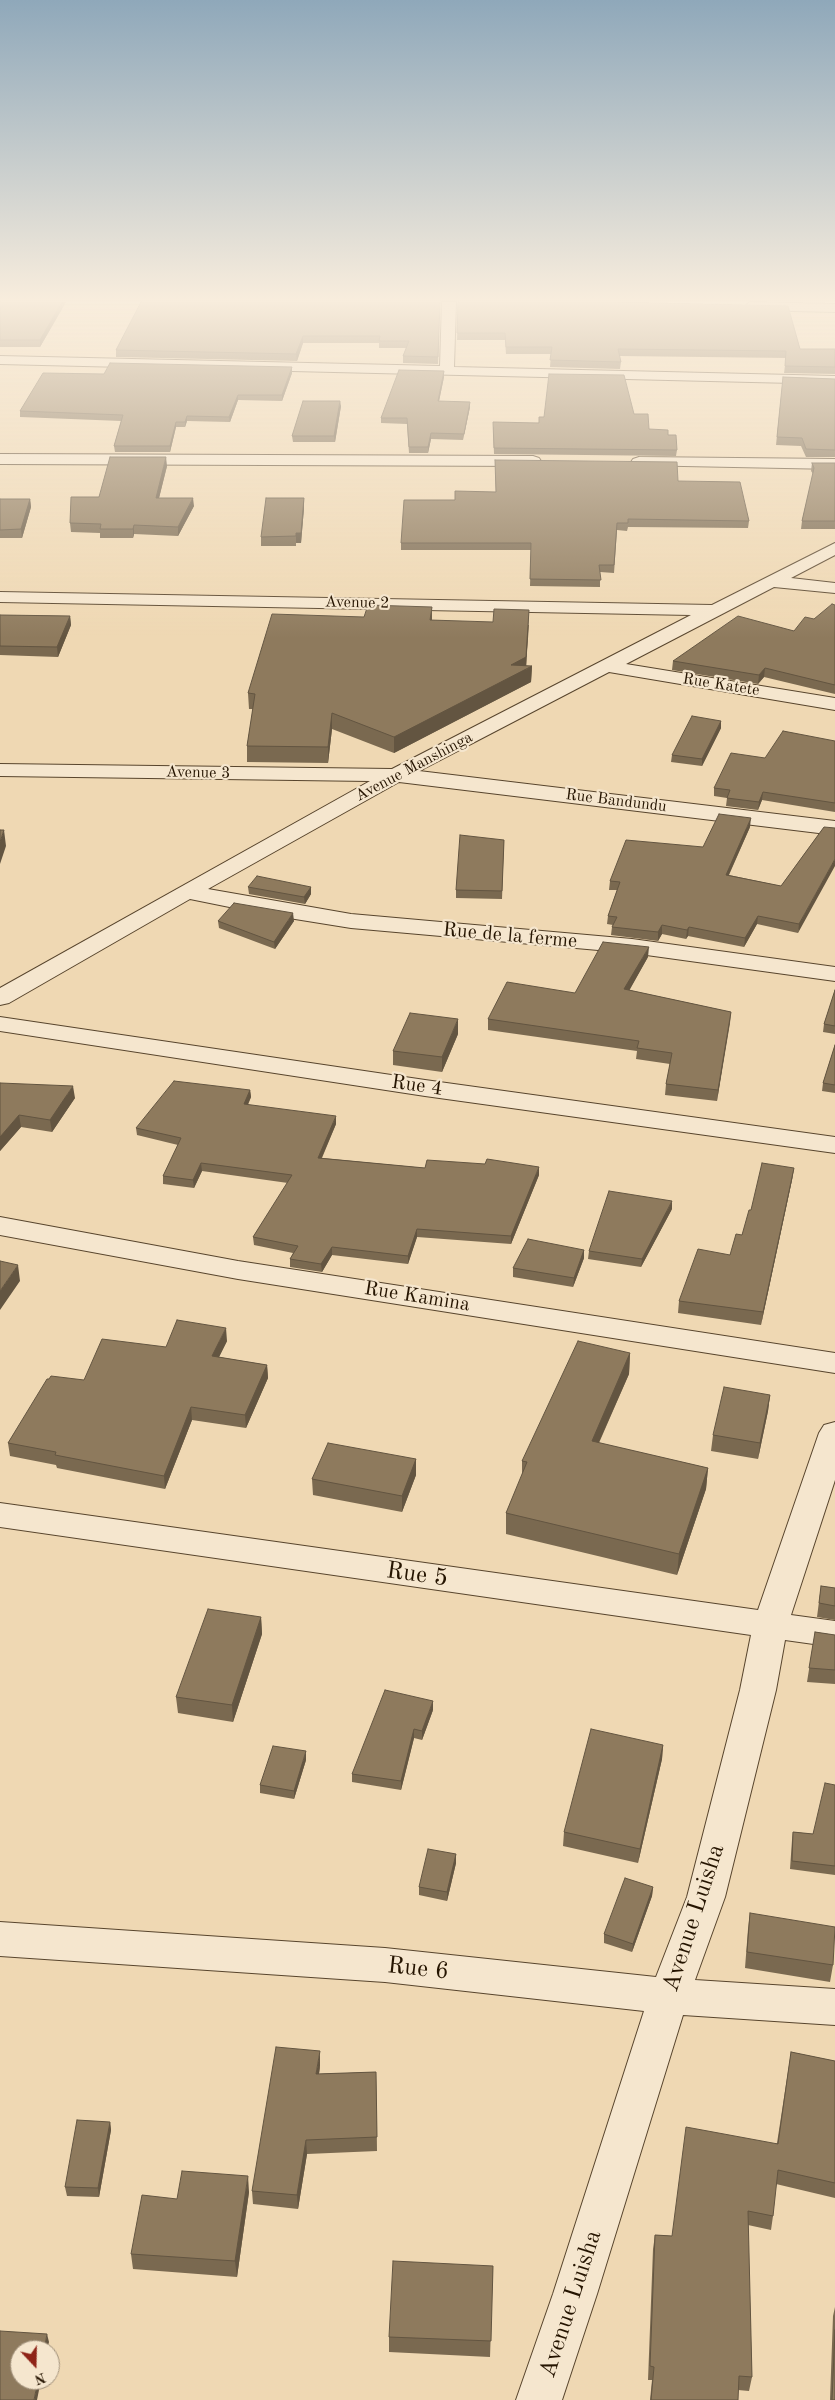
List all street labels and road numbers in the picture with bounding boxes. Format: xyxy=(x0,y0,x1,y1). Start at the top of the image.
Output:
street label: Avenue 2 xyxy=(325,593,389,613)
street label: Rue Katete xyxy=(681,669,761,701)
street label: Avenue Manshinga xyxy=(352,728,476,806)
street label: Avenue 3 xyxy=(166,763,230,783)
street label: Rue Bandundu xyxy=(564,785,668,817)
street label: Rue de la ferme xyxy=(442,918,578,954)
street label: Rue 4 xyxy=(390,1071,444,1101)
street label: Rue Kamina xyxy=(362,1277,472,1317)
street label: Rue 5 xyxy=(384,1556,450,1594)
street label: Avenue Luisha xyxy=(657,1840,731,1996)
street label: Rue 6 xyxy=(386,1951,450,1987)
street label: Avenue Luisha xyxy=(534,2226,608,2382)

